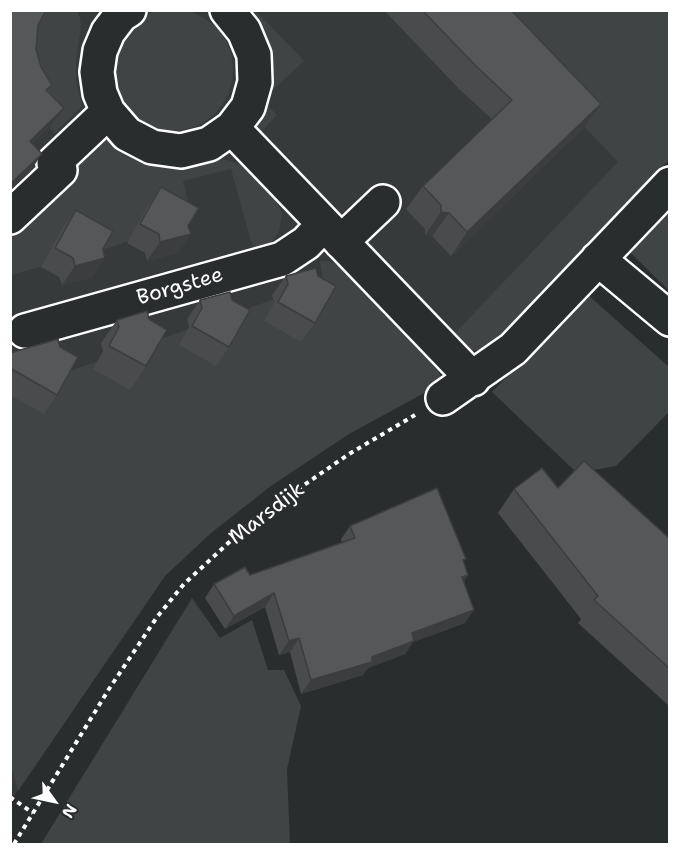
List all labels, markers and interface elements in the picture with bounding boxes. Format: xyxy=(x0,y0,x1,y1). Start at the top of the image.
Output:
street label: Borgstee xyxy=(134,263,226,311)
street label: Marsdijk xyxy=(224,477,310,551)
north arrow xyxy=(24,771,84,831)
text: N xyxy=(57,800,82,822)

